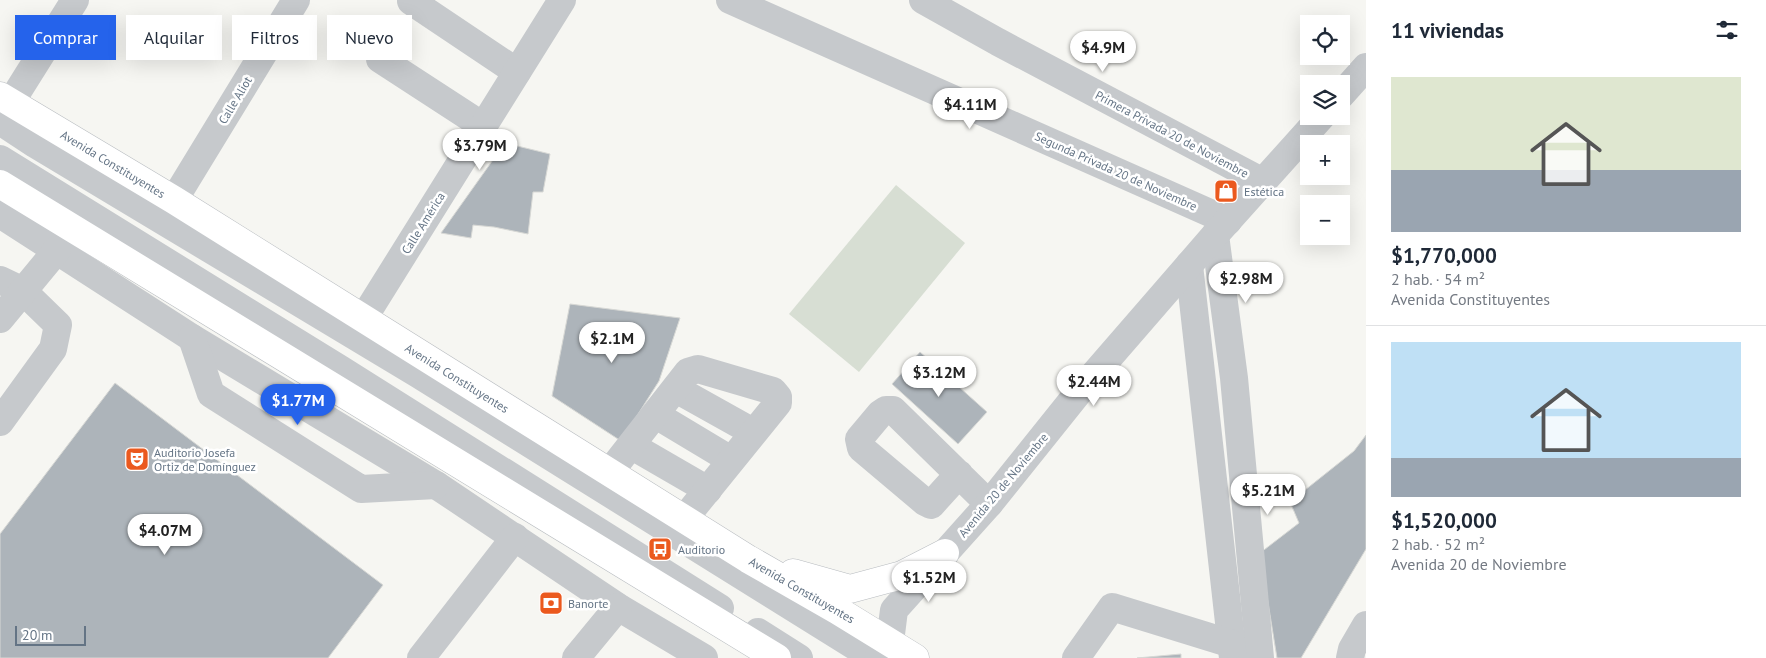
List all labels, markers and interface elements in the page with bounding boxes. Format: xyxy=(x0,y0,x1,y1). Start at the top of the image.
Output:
chip: Comprar xyxy=(15,15,116,60)
chip: Alquilar xyxy=(126,15,222,60)
chip: Filtros xyxy=(232,15,317,60)
chip: Nuevo xyxy=(327,15,412,60)
map controls xyxy=(1300,15,1350,245)
button: locate xyxy=(1300,15,1350,65)
icon: filters xyxy=(1713,16,1741,44)
text: 11 viviendas xyxy=(1391,17,1504,44)
pin: $4.9M xyxy=(1068,30,1138,73)
text: $4.9M xyxy=(1081,37,1125,57)
street label: Calle Aliot xyxy=(215,74,255,126)
button: layers xyxy=(1300,75,1350,125)
street label: Primera Privada 20 de Noviembre xyxy=(1093,87,1251,181)
pin: $4.11M xyxy=(929,88,1011,130)
text: $4.11M xyxy=(943,94,997,114)
icon: home xyxy=(1521,109,1611,199)
street label: Avenida Constituyentes xyxy=(58,127,168,201)
pin: $3.79M xyxy=(439,128,521,171)
street label: Segunda Privada 20 de Noviembre xyxy=(1032,128,1200,214)
text: $3.79M xyxy=(453,135,507,155)
button: + xyxy=(1300,135,1350,185)
shop icon: Estética xyxy=(1213,178,1239,204)
place label: Estética xyxy=(1244,184,1284,199)
street label: Calle América xyxy=(398,189,448,257)
button: − xyxy=(1300,195,1350,245)
text: $1,770,000 xyxy=(1391,242,1497,269)
pin: $2.98M xyxy=(1205,262,1287,304)
text: $2.98M xyxy=(1219,268,1273,288)
text: 2 hab. · 54 m² xyxy=(1391,269,1485,289)
text: Avenida Constituyentes xyxy=(1391,289,1550,309)
pin: $2.1M xyxy=(577,322,647,364)
text: $2.1M xyxy=(590,328,634,348)
street label: Avenida Constituyentes xyxy=(402,340,512,416)
pin: $3.12M xyxy=(898,356,980,398)
text: $3.12M xyxy=(912,362,966,382)
pin: $2.44M xyxy=(1053,364,1135,407)
text: $2.44M xyxy=(1067,371,1121,391)
icon: home xyxy=(1521,375,1611,465)
pin: $1.77M xyxy=(257,384,339,426)
text: $1.77M xyxy=(271,390,325,410)
street label: Avenida 20 de Noviembre xyxy=(955,430,1051,540)
place label: Auditorio Josefa Ortiz de Domínguez xyxy=(154,445,256,474)
theatre icon: Auditorio Josefa Ortiz de Domínguez xyxy=(124,446,150,472)
pin: $5.21M xyxy=(1227,474,1309,516)
text: $5.21M xyxy=(1241,480,1295,500)
text: $1,520,000 xyxy=(1391,507,1497,534)
pin: $4.07M xyxy=(124,514,206,556)
text: $4.07M xyxy=(138,520,192,540)
text: 2 hab. · 52 m² xyxy=(1391,534,1485,554)
bus stop icon: Auditorio xyxy=(647,536,673,562)
place label: Auditorio xyxy=(678,542,725,557)
street label: Avenida Constituyentes xyxy=(747,554,857,626)
text: Avenida 20 de Noviembre xyxy=(1391,554,1567,574)
pin: $1.52M xyxy=(888,560,970,603)
text: $1.52M xyxy=(902,567,956,587)
bank icon: Banorte xyxy=(538,590,564,616)
place label: Banorte xyxy=(568,596,608,611)
scale bar xyxy=(15,623,86,646)
text: 20 m xyxy=(22,626,52,644)

